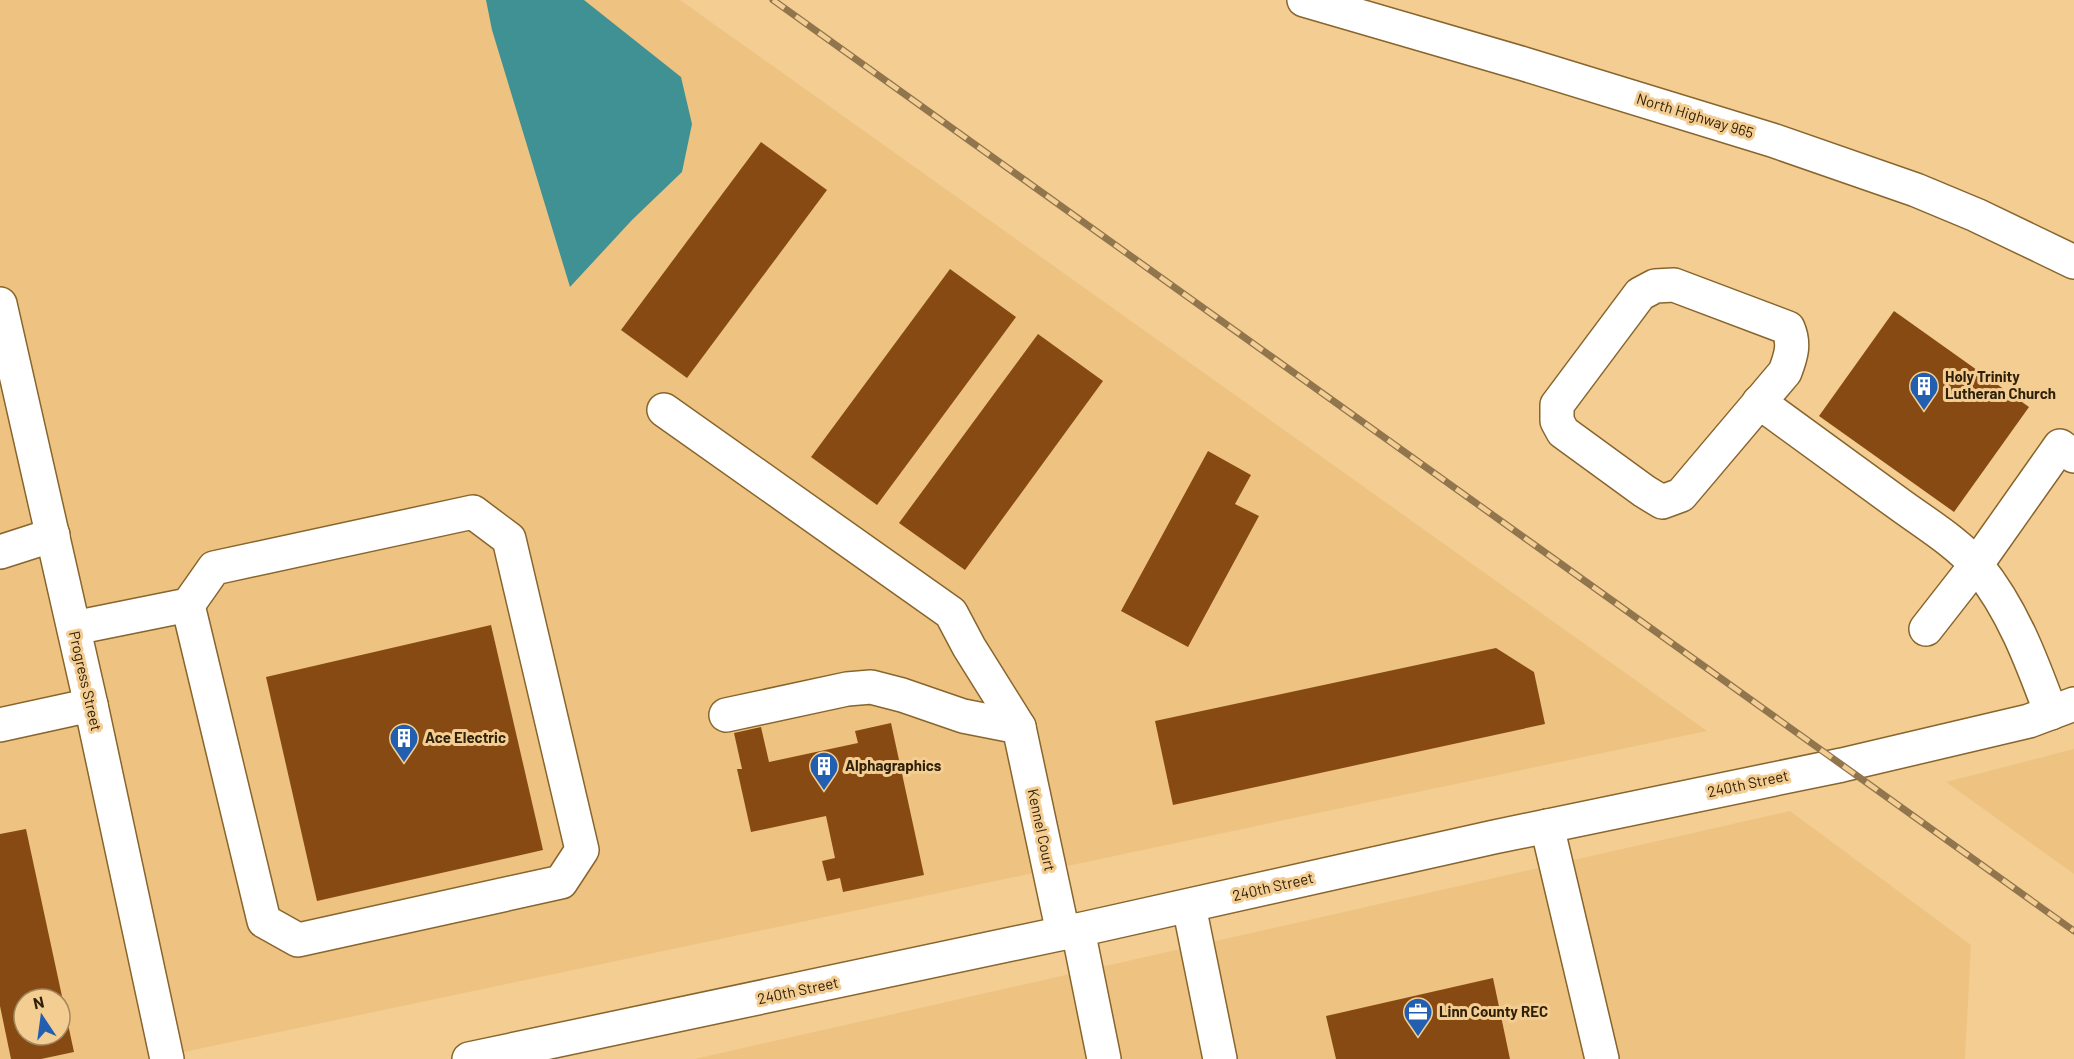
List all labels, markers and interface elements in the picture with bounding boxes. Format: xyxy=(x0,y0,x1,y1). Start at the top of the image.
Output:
street label: North Highway 965 xyxy=(1635,89,1756,141)
place label: Holy Trinity Lutheran Church xyxy=(1945,367,2056,402)
building icon: Holy Trinity Lutheran Church xyxy=(1908,370,1940,412)
street label: Progress Street xyxy=(66,629,106,732)
building icon: Ace Electric xyxy=(388,722,420,764)
place label: Ace Electric xyxy=(425,728,506,746)
building icon: Alphagraphics xyxy=(808,750,840,792)
place label: Alphagraphics xyxy=(845,756,942,774)
street label: 240th Street xyxy=(1706,766,1790,800)
street label: Kennel Court xyxy=(1024,787,1060,873)
street label: 240th Street xyxy=(1231,868,1315,904)
street label: 240th Street xyxy=(756,973,840,1007)
north arrow xyxy=(12,987,72,1047)
text: N xyxy=(31,991,46,1012)
office icon: Linn County REC xyxy=(1402,996,1434,1038)
place label: Linn County REC xyxy=(1439,1002,1548,1020)

